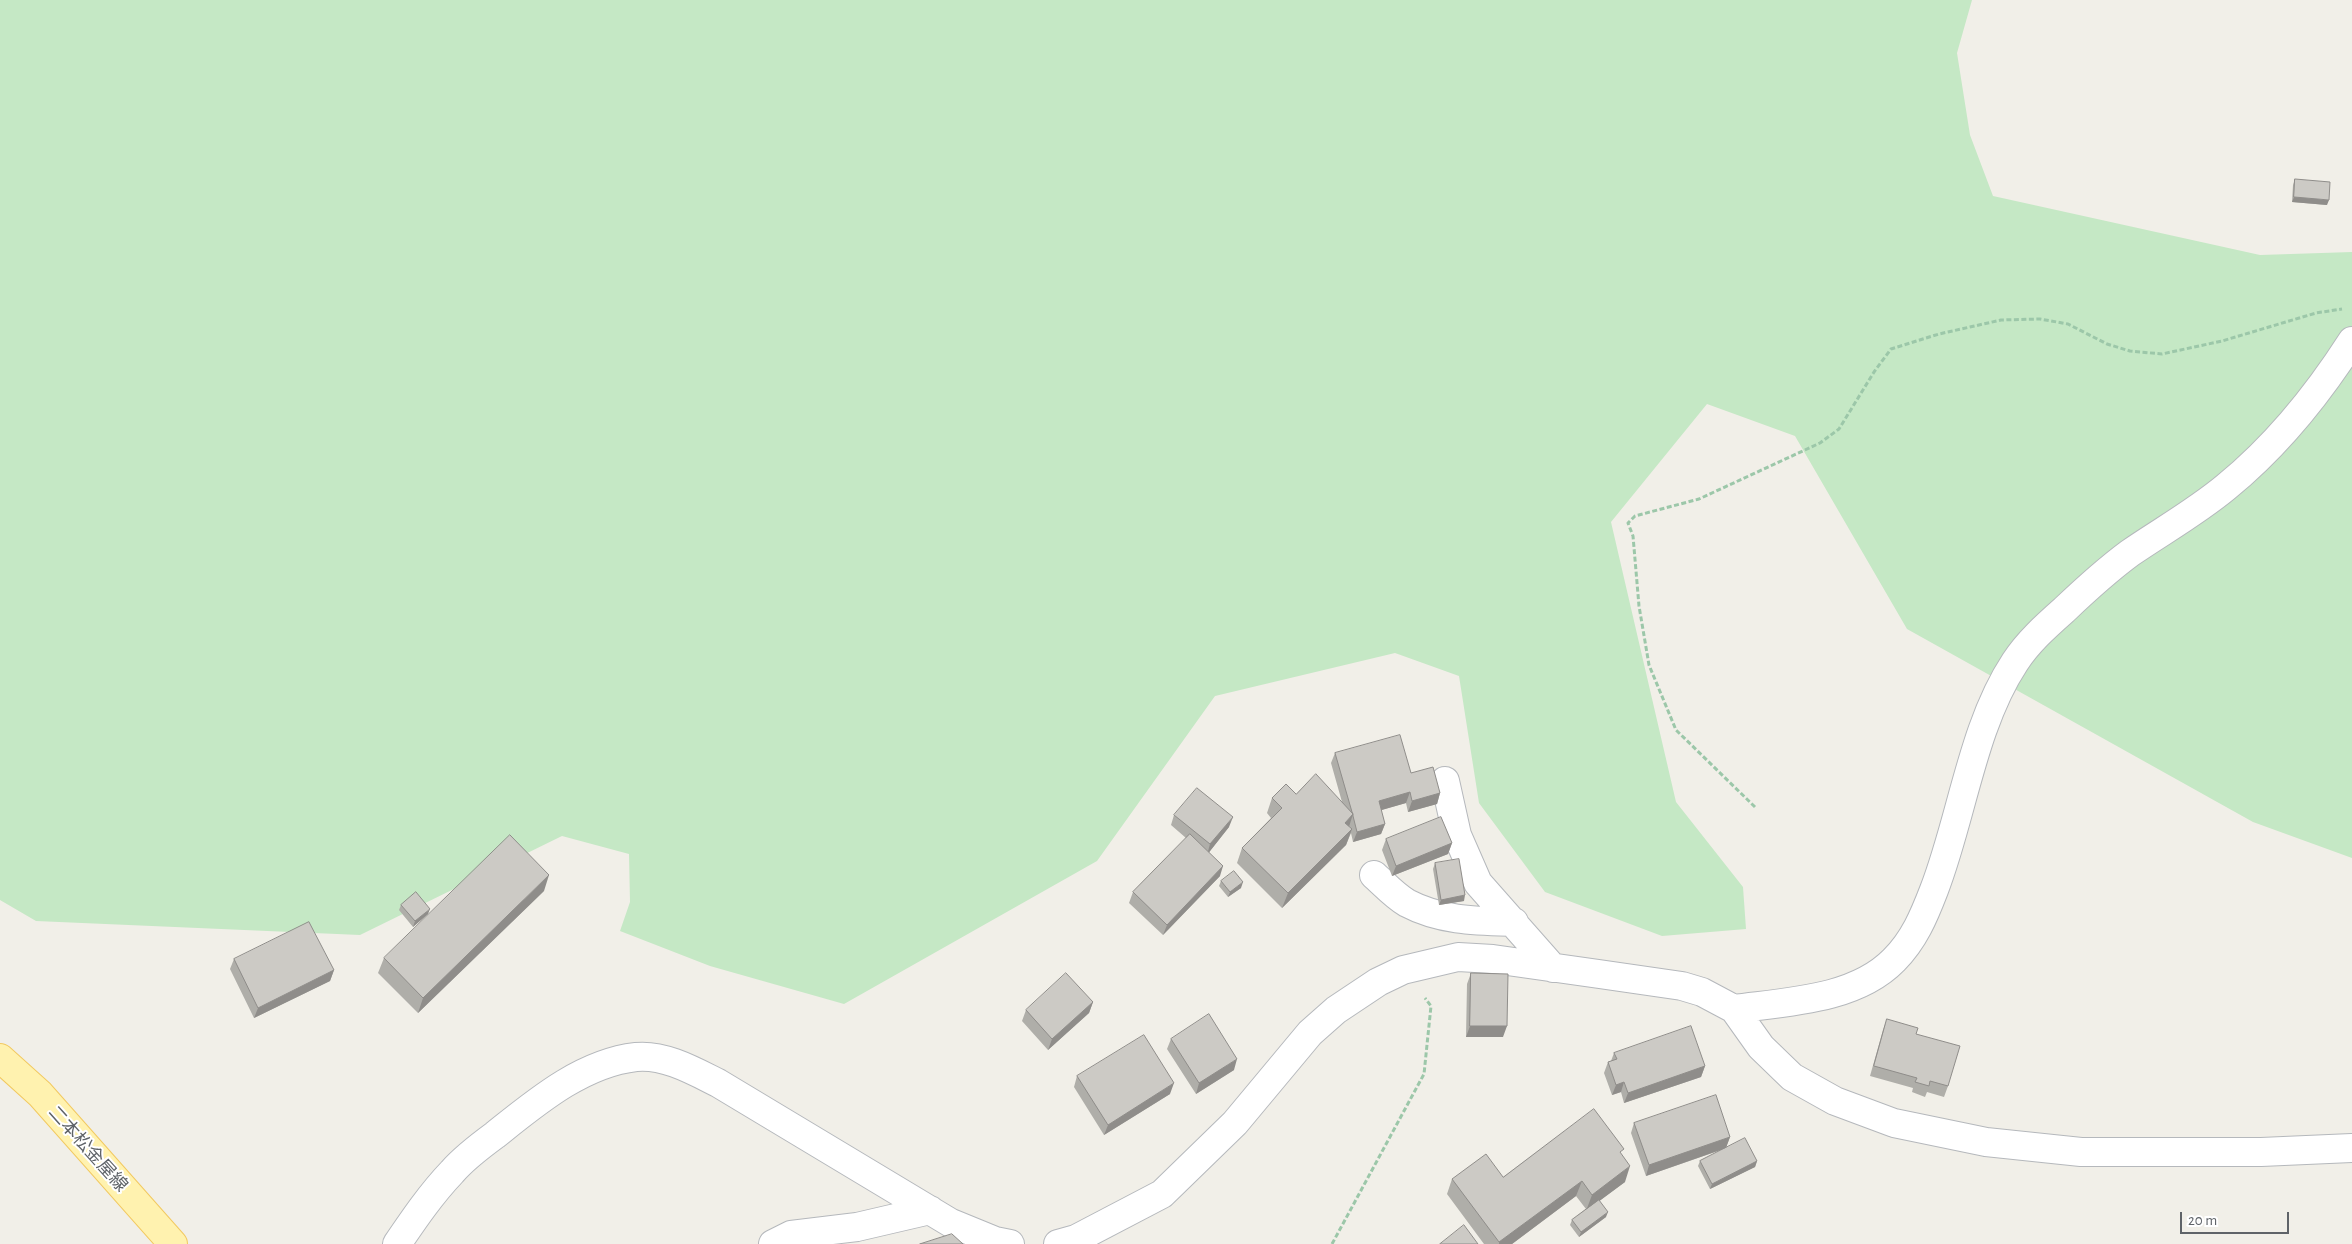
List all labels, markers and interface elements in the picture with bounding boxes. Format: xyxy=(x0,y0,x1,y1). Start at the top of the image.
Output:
street label: 二本松金屋線 xyxy=(44,1102,132,1196)
scale bar xyxy=(2182,1202,2291,1234)
text: 20 m xyxy=(2188,1213,2217,1228)

